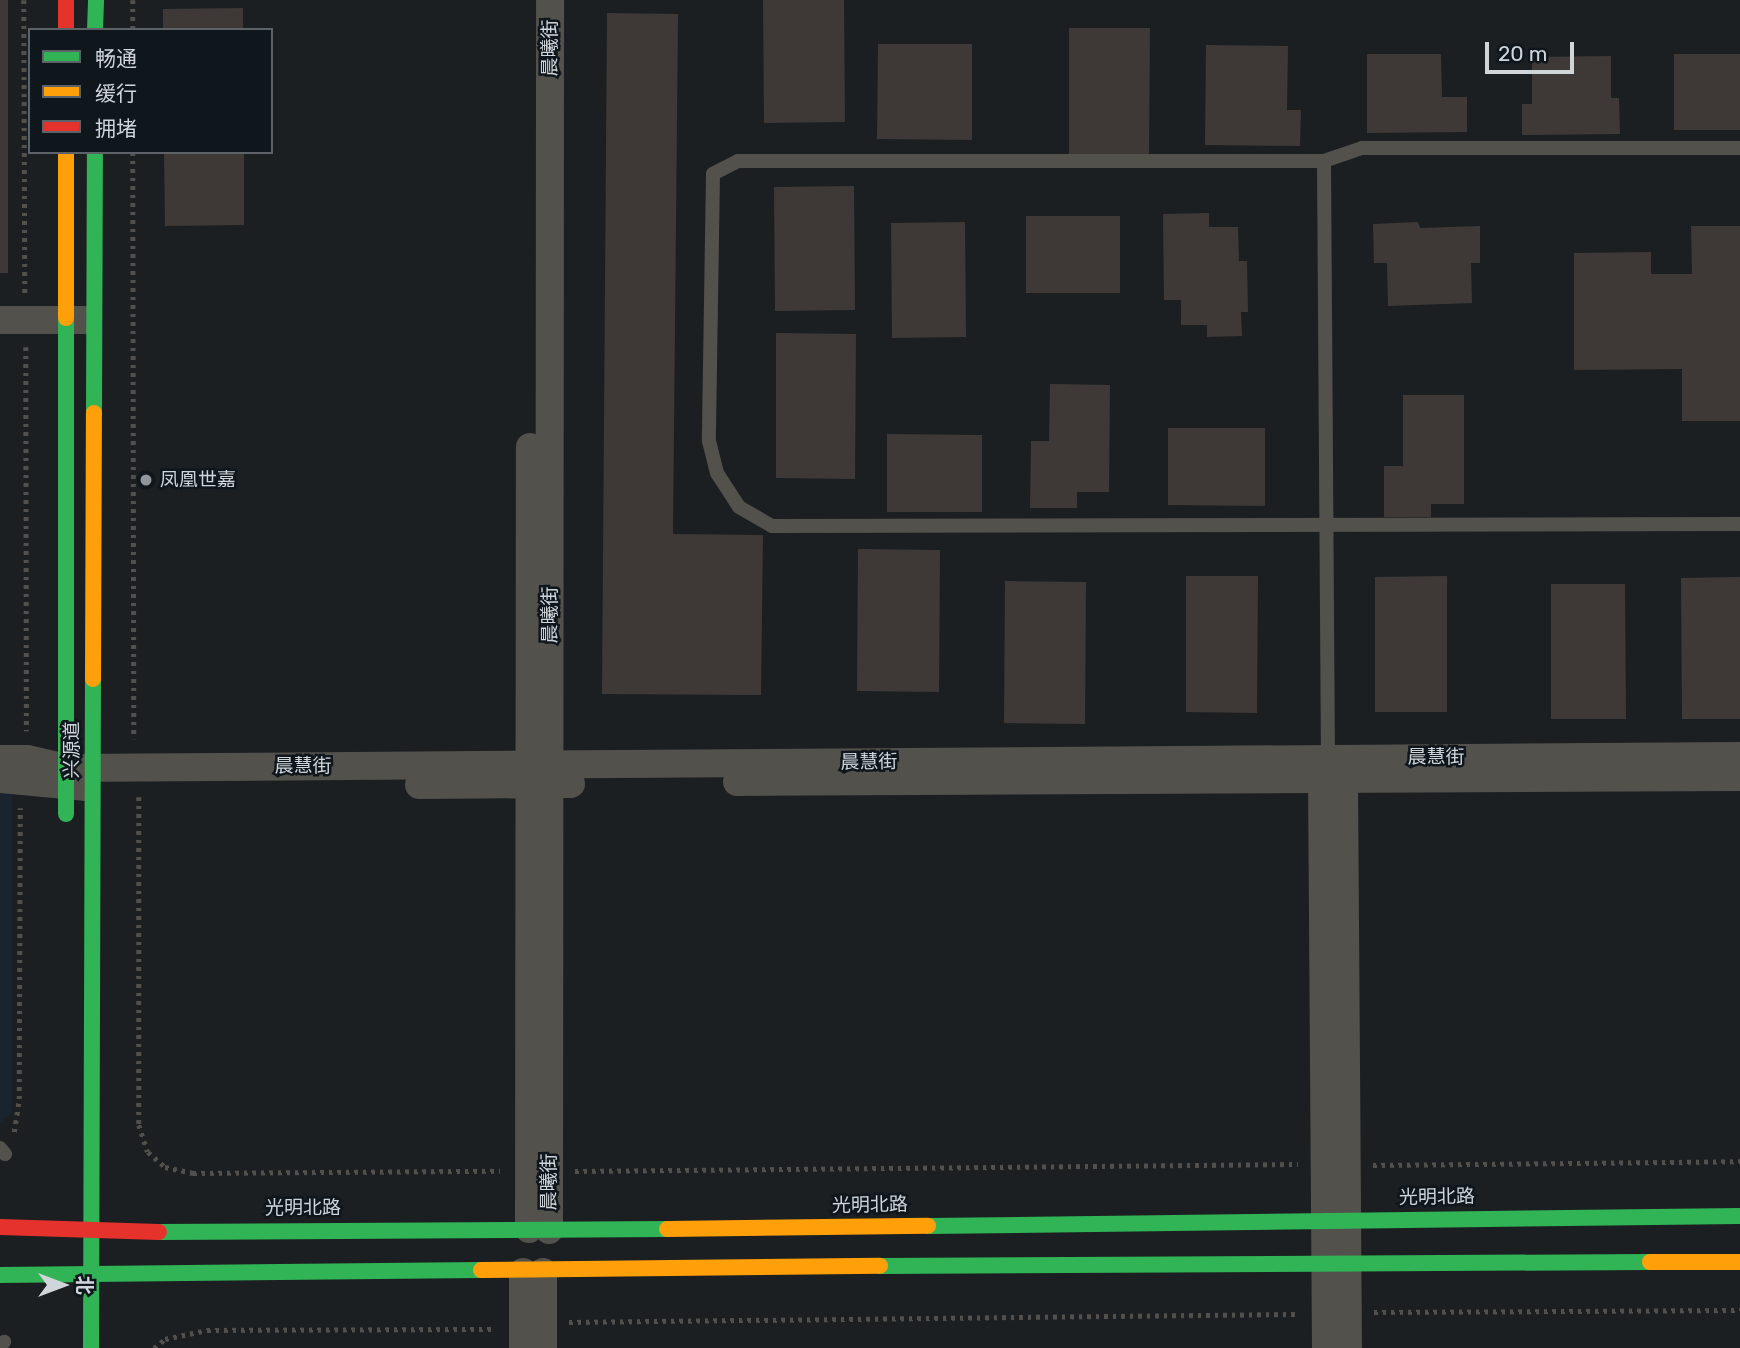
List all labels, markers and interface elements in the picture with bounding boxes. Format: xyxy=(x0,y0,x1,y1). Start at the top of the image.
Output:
street label: 晨曦街 xyxy=(539,20,561,76)
legend xyxy=(28,28,273,154)
scale bar xyxy=(1488,28,1577,72)
text: 20 m xyxy=(1498,41,1547,66)
text: 畅通 xyxy=(95,46,137,71)
text: 缓行 xyxy=(95,81,137,106)
text: 拥堵 xyxy=(95,116,137,141)
place label: 凤凰世嘉 xyxy=(160,469,236,491)
marker: 凤凰世嘉 xyxy=(138,472,154,488)
street label: 晨曦街 xyxy=(539,587,561,643)
street label: 兴源道 xyxy=(61,722,83,778)
street label: 晨慧街 xyxy=(1408,746,1464,768)
street label: 晨慧街 xyxy=(840,750,898,774)
street label: 晨慧街 xyxy=(275,755,331,777)
street label: 晨曦街 xyxy=(538,1154,560,1210)
street label: 光明北路 xyxy=(1399,1185,1475,1209)
street label: 光明北路 xyxy=(832,1193,908,1217)
street label: 光明北路 xyxy=(265,1197,341,1219)
north arrow xyxy=(28,1250,98,1320)
text: 北 xyxy=(73,1275,96,1295)

